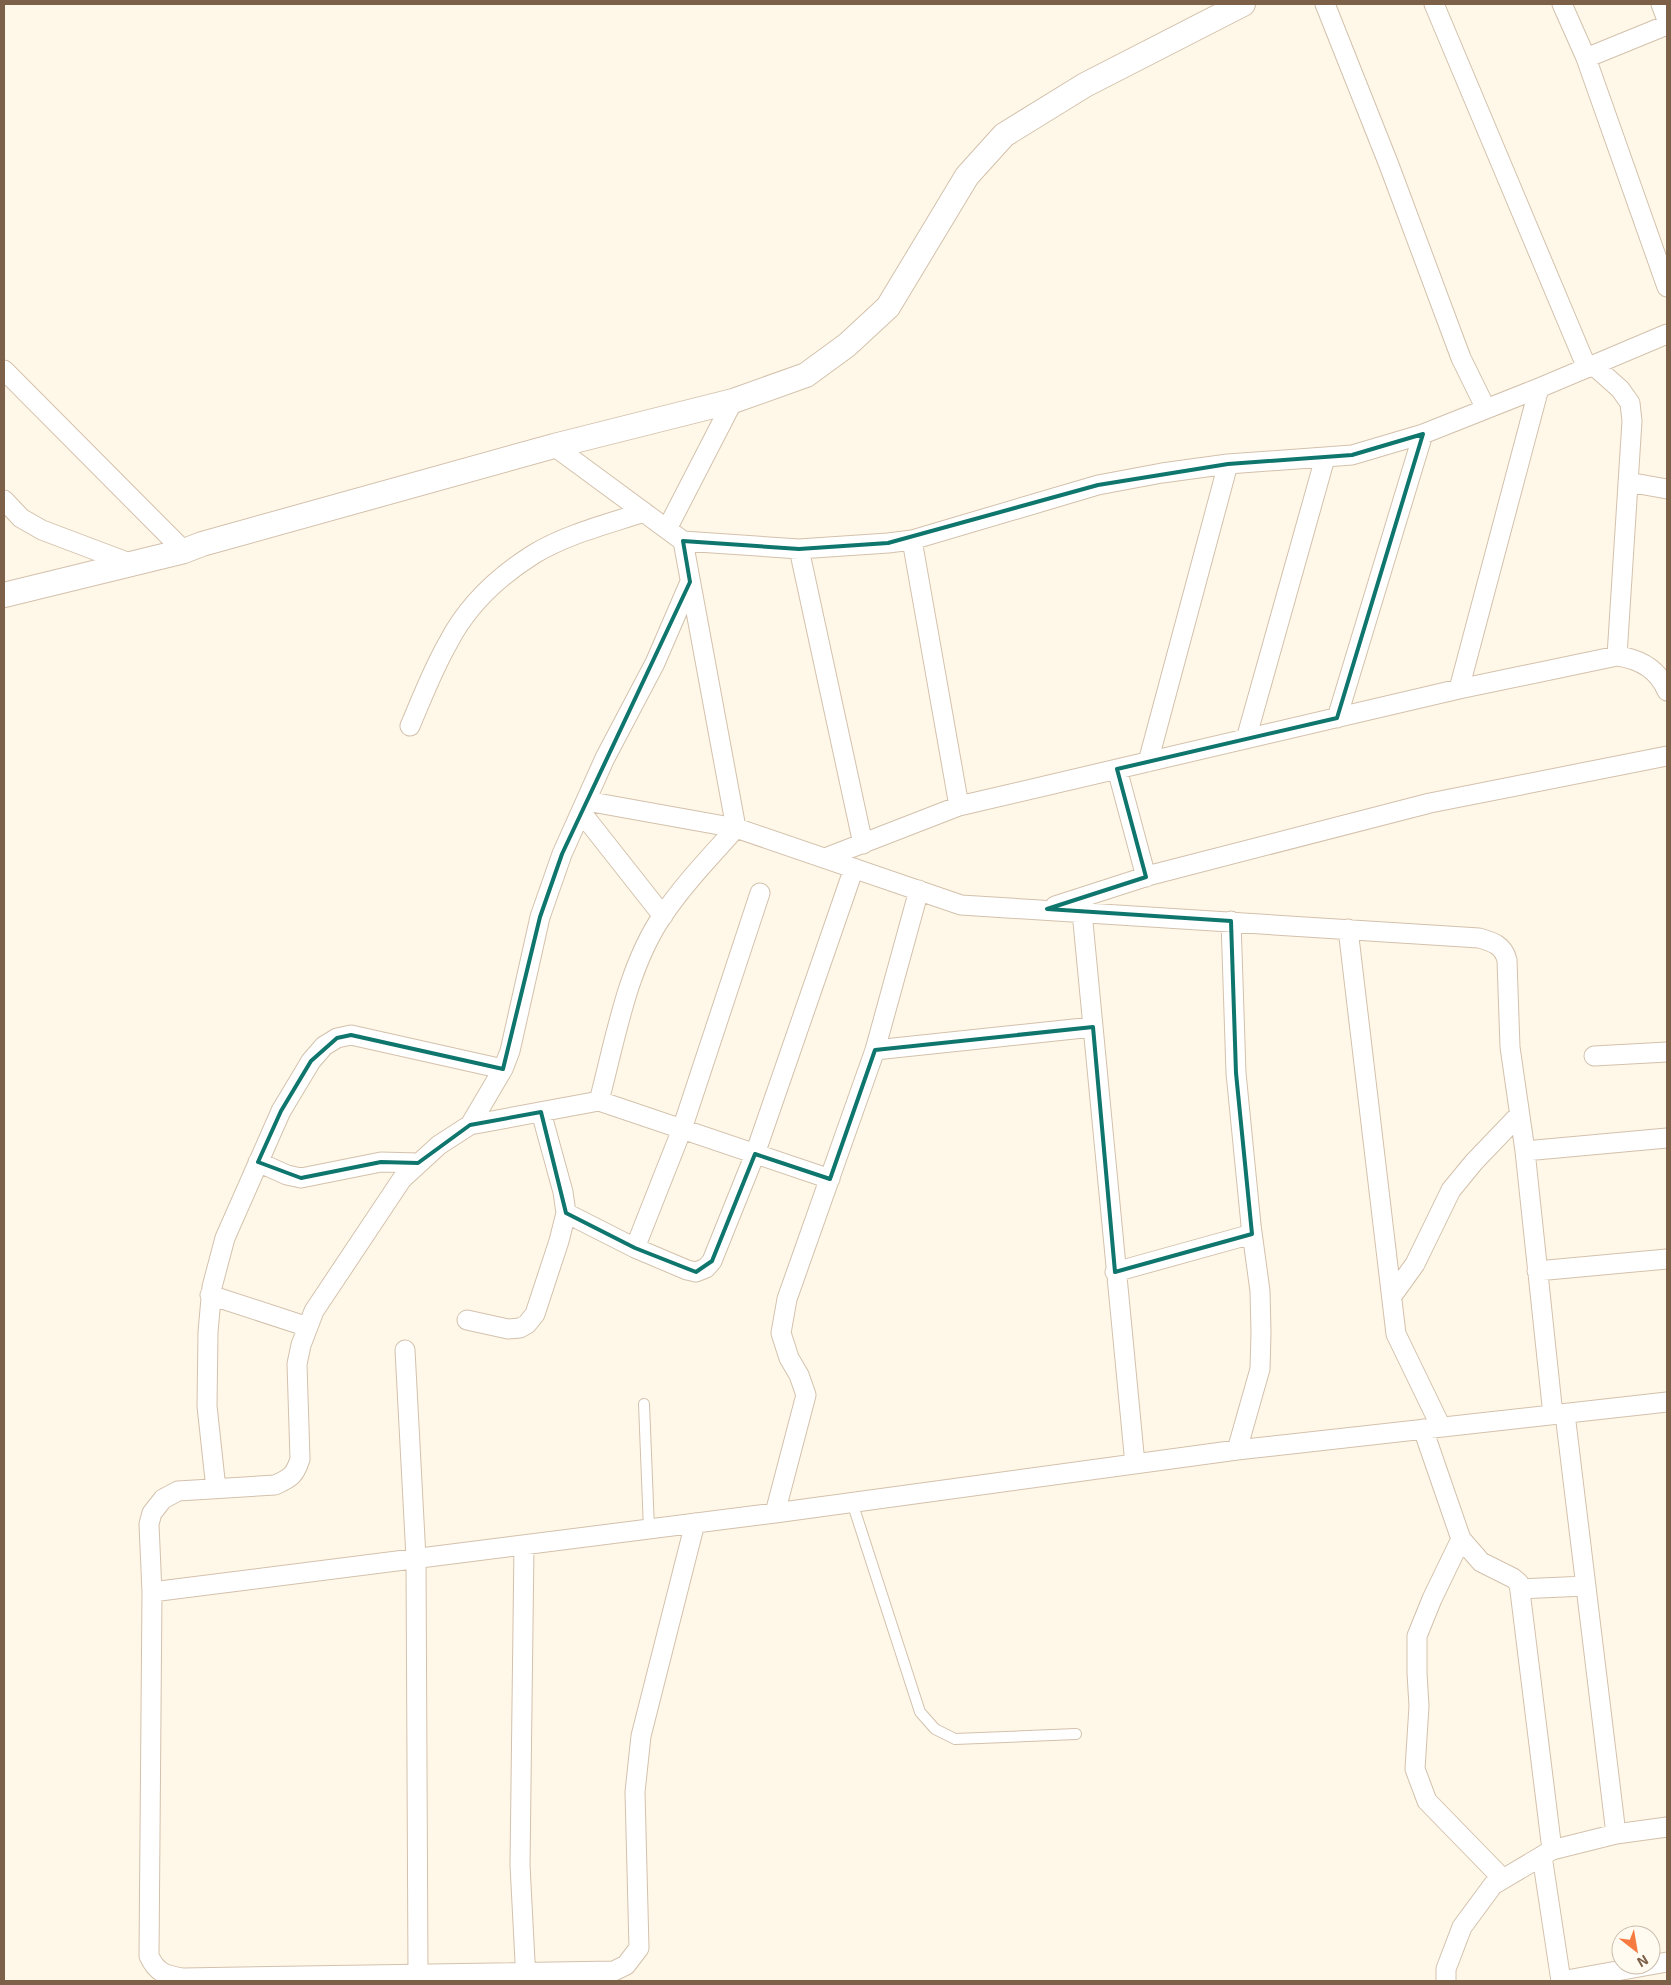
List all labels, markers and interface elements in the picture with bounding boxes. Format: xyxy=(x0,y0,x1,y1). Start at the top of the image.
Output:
north arrow xyxy=(1611,1925,1661,1975)
text: N xyxy=(1634,1952,1652,1971)

